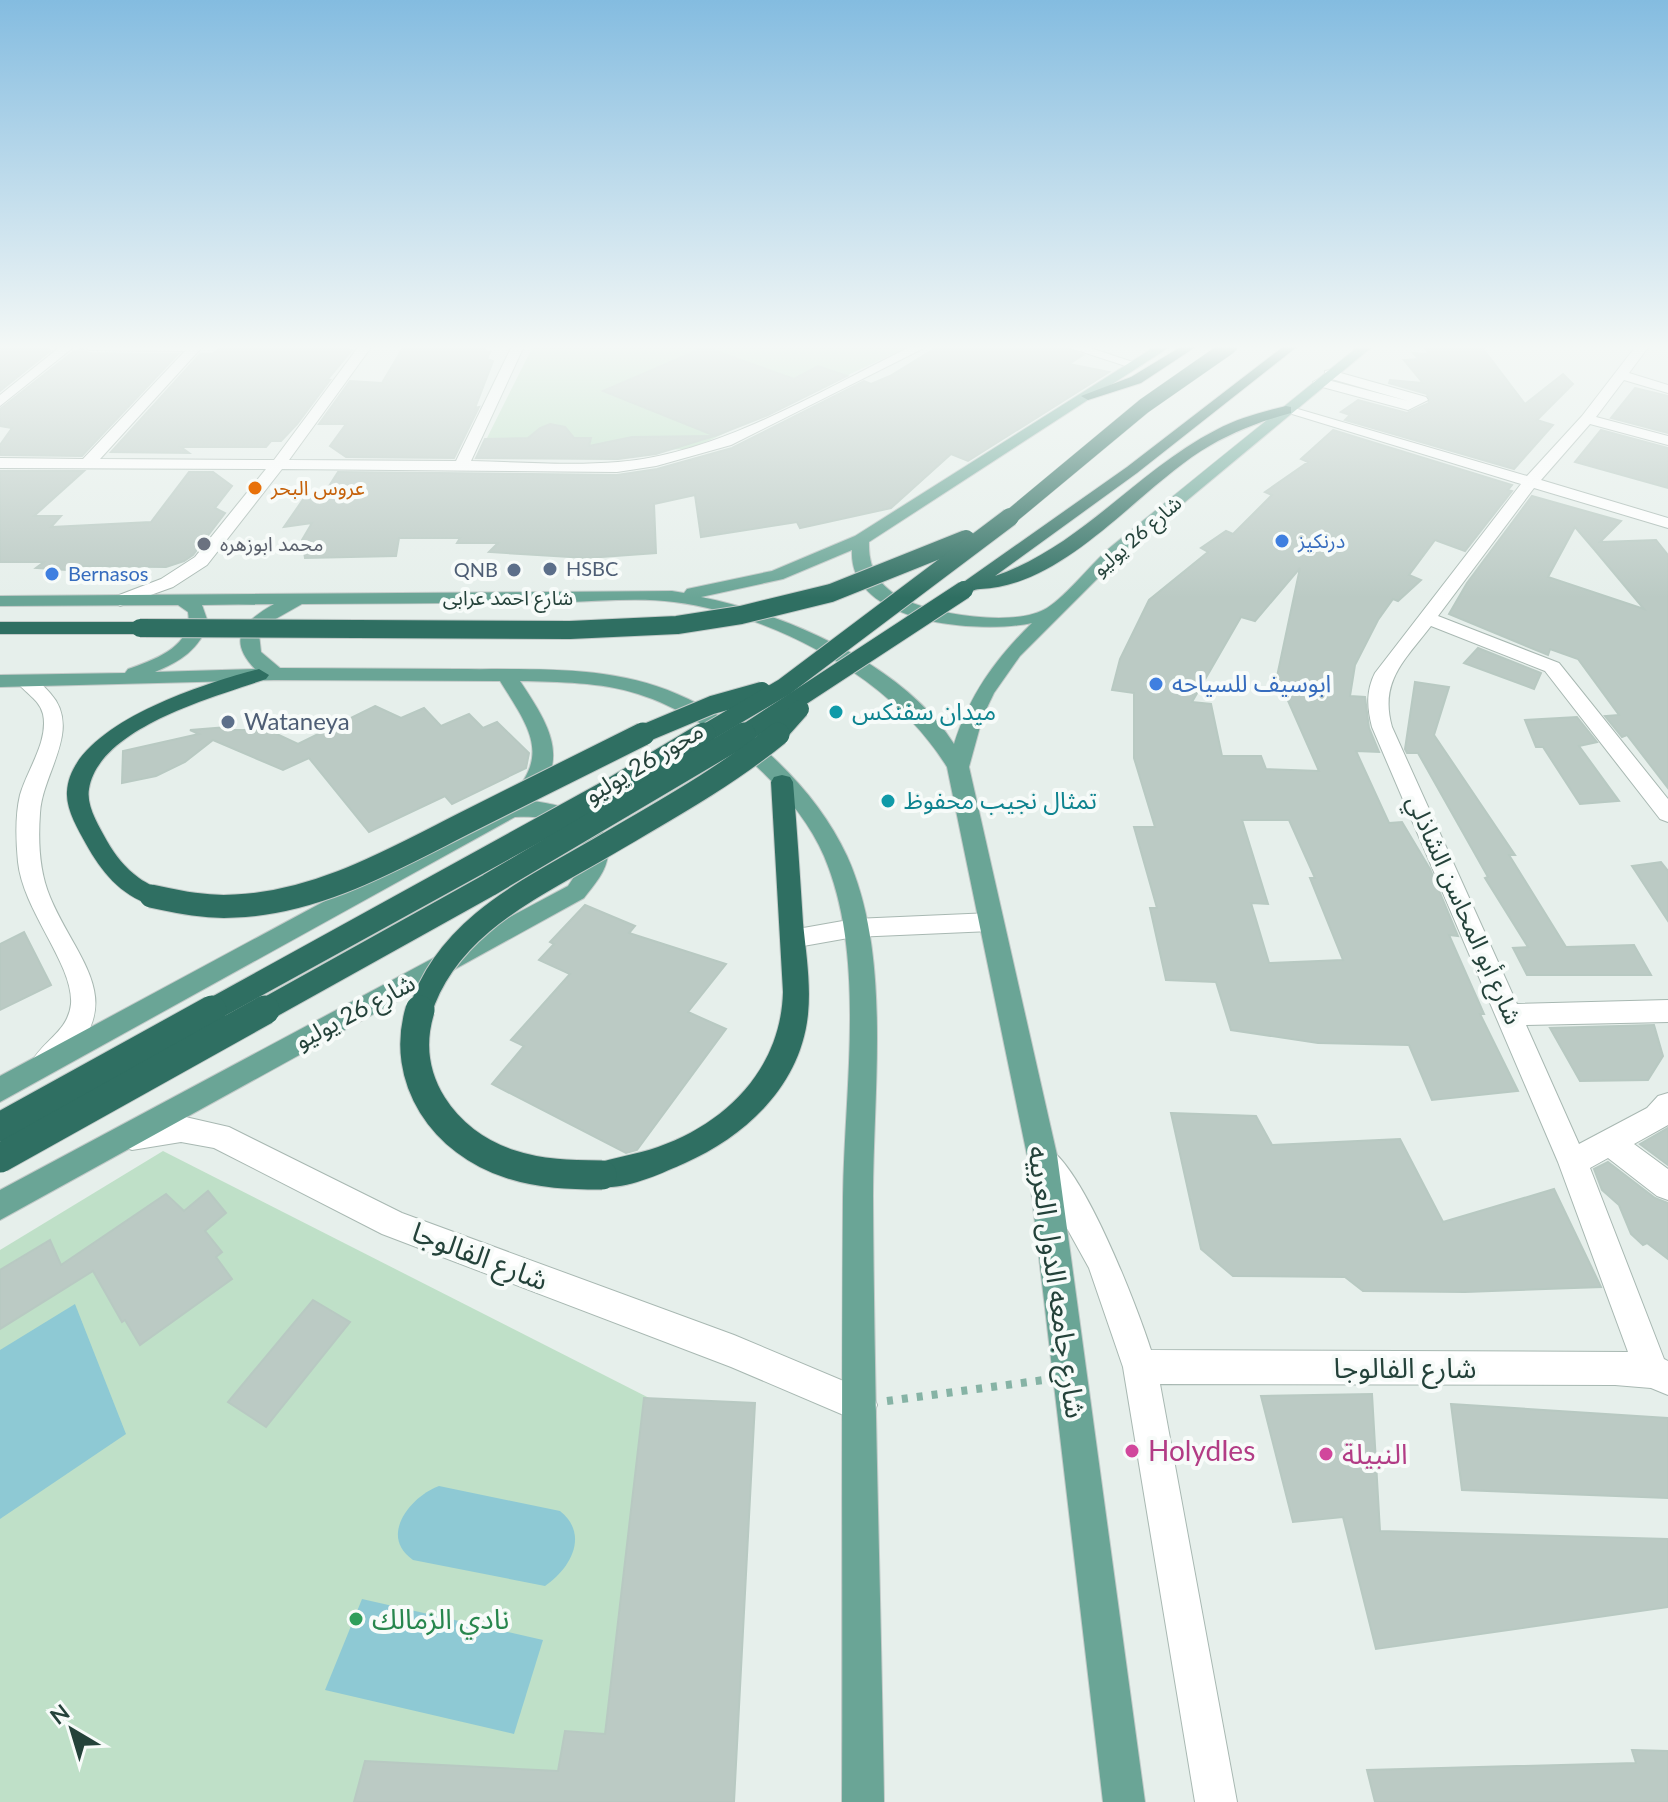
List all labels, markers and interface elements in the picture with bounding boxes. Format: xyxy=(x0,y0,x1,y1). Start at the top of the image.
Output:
place label: عروس البحر xyxy=(270,475,365,500)
marker: عروس البحر xyxy=(246,479,264,497)
street label: شارع 26 يوليو xyxy=(1087,490,1188,583)
place label: درنكيز xyxy=(1297,528,1345,553)
place label: محمد ابوزهره xyxy=(220,531,323,556)
marker: درنكيز xyxy=(1273,532,1291,550)
marker: محمد ابوزهره xyxy=(195,535,213,553)
place label: HSBC xyxy=(566,556,618,580)
place label: QNB xyxy=(454,557,498,581)
marker: HSBC xyxy=(541,560,559,578)
place label: Bernasos xyxy=(68,561,148,585)
marker: QNB xyxy=(505,561,523,579)
marker: Bernasos xyxy=(43,565,61,583)
street label: شارع احمد عرابى xyxy=(443,585,573,613)
place label: ابوسيف للسياحه xyxy=(1172,668,1331,698)
marker: ابوسيف للسياحه xyxy=(1147,675,1165,693)
place label: ميدان سفنكس xyxy=(852,696,996,726)
marker: ميدان سفنكس xyxy=(827,703,845,721)
place label: Wataneya xyxy=(244,706,350,735)
marker: Wataneya xyxy=(219,713,237,731)
street label: محور 26 يوليو xyxy=(579,715,708,809)
place label: تمثال نجيب محفوظ xyxy=(904,785,1097,815)
street label: شارع أبو المحاسن الشاذلي xyxy=(1397,790,1529,1031)
marker: تمثال نجيب محفوظ xyxy=(879,792,897,810)
street label: شارع 26 يوليو xyxy=(289,967,421,1058)
street label: شارع جامعه الدول العربيه xyxy=(1017,1143,1094,1421)
street label: شارع الفالوجا xyxy=(406,1214,553,1301)
street label: شارع الفالوجا xyxy=(1334,1350,1476,1389)
place label: HolydIes xyxy=(1148,1433,1255,1467)
place label: النبيلة xyxy=(1342,1436,1408,1470)
marker: HolydIes xyxy=(1123,1442,1141,1460)
marker: النبيلة xyxy=(1317,1445,1335,1463)
place label: نادي الزمالك xyxy=(372,1601,509,1640)
marker: نادي الزمالك xyxy=(347,1610,365,1628)
north arrow xyxy=(32,1690,112,1770)
text: N xyxy=(44,1698,74,1730)

